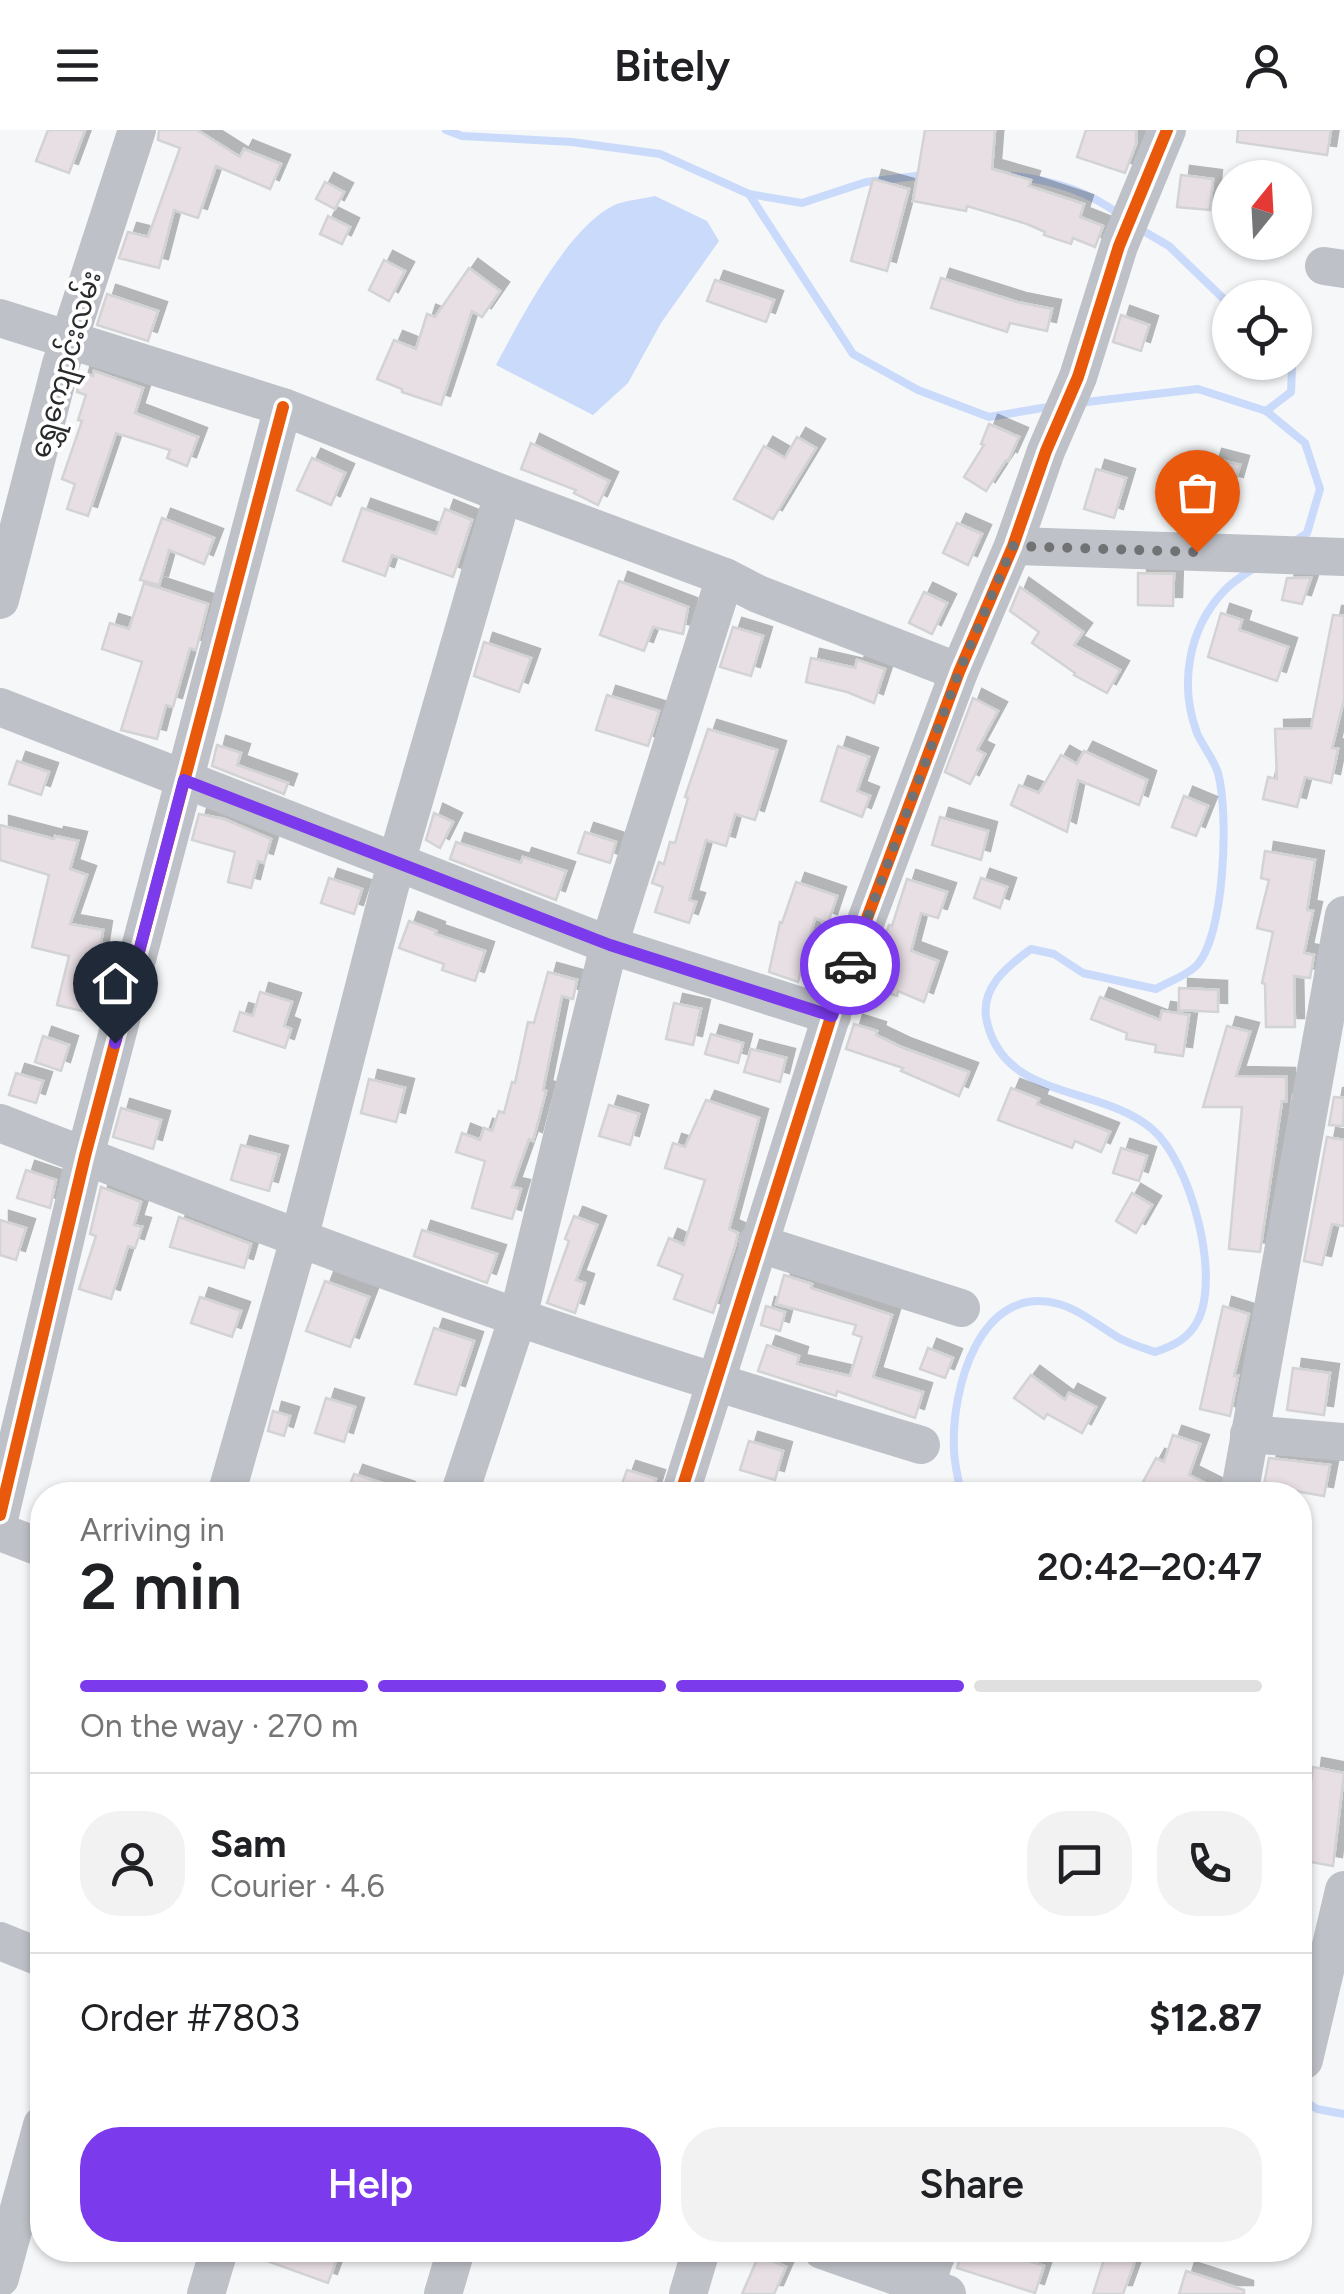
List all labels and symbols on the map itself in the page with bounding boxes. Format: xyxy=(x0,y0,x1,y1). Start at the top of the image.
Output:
north arrow xyxy=(1212,160,1312,260)
street label: ရွှေကျောင်းလမ်း xyxy=(21,266,114,463)
pin xyxy=(1155,450,1240,553)
courier xyxy=(800,915,900,1015)
pin xyxy=(73,941,158,1044)

